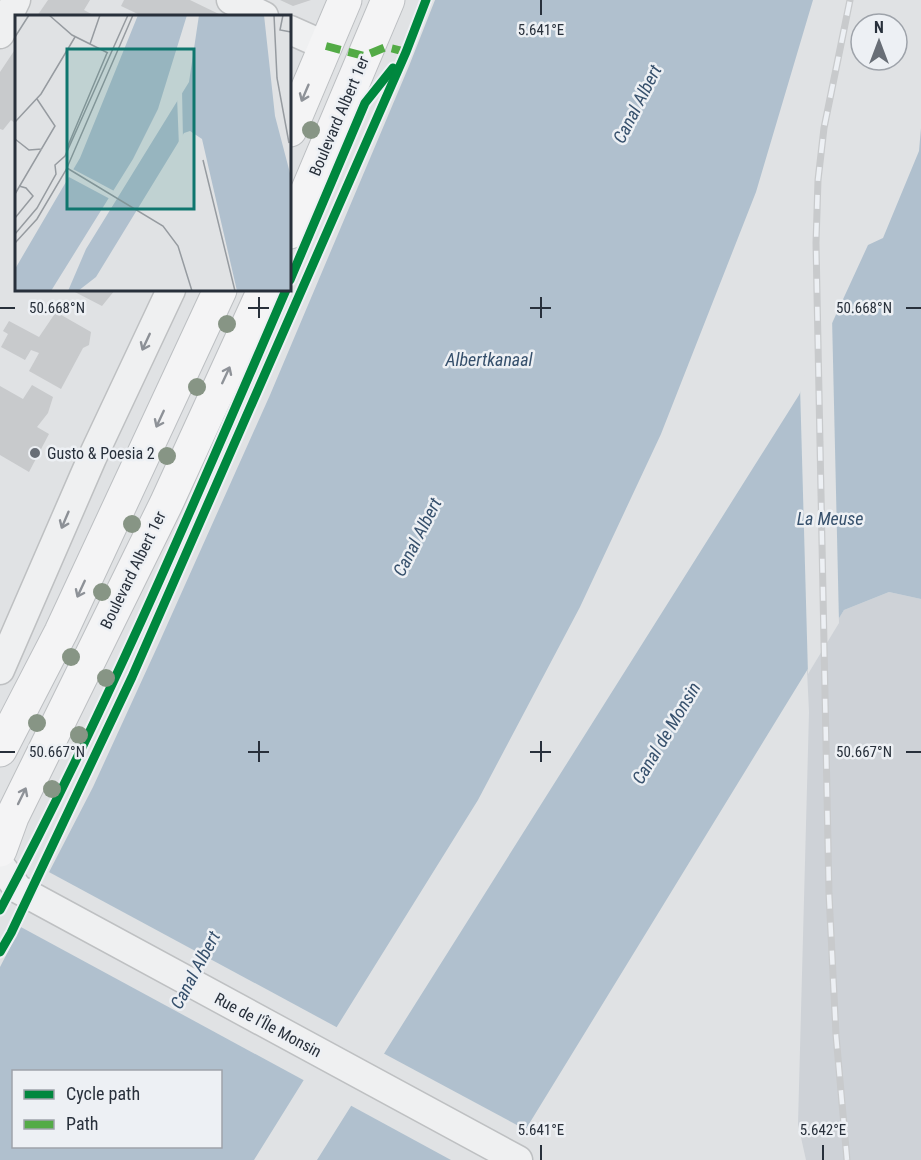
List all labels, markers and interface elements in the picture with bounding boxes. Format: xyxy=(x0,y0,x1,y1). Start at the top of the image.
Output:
north arrow xyxy=(849,12,909,72)
inset map xyxy=(15,15,291,291)
text: N xyxy=(874,18,884,37)
text: 5.641°E xyxy=(518,21,564,39)
street label: Boulevard Albert 1er xyxy=(305,53,373,179)
water label: Canal Albert xyxy=(608,61,666,147)
one-way arrow xyxy=(299,83,311,101)
text: 50.668°N xyxy=(29,299,85,317)
text: 50.668°N xyxy=(836,299,892,317)
one-way arrow xyxy=(140,333,152,351)
water label: Albertkanaal xyxy=(444,349,534,370)
one-way arrow xyxy=(220,366,232,384)
one-way arrow xyxy=(153,409,165,427)
place label: Gusto & Poesia 2 xyxy=(47,444,155,463)
marker: Gusto & Poesia 2 xyxy=(28,446,42,460)
water label: Canal Albert xyxy=(388,494,446,580)
street label: Boulevard Albert 1er xyxy=(96,508,170,632)
water label: La Meuse xyxy=(797,508,863,529)
one-way arrow xyxy=(59,510,70,528)
one-way arrow xyxy=(74,580,86,598)
water label: Canal de Monsin xyxy=(627,678,705,788)
text: 50.667°N xyxy=(29,743,85,761)
text: 50.667°N xyxy=(836,743,892,761)
one-way arrow xyxy=(16,787,28,805)
water label: Canal Albert xyxy=(166,927,225,1012)
street label: Rue de l'Île Monsin xyxy=(211,989,325,1061)
legend xyxy=(12,1070,222,1148)
text: Cycle path xyxy=(66,1083,140,1104)
text: Path xyxy=(66,1113,99,1134)
text: 5.641°E xyxy=(518,1121,564,1139)
text: 5.642°E xyxy=(800,1121,846,1139)

